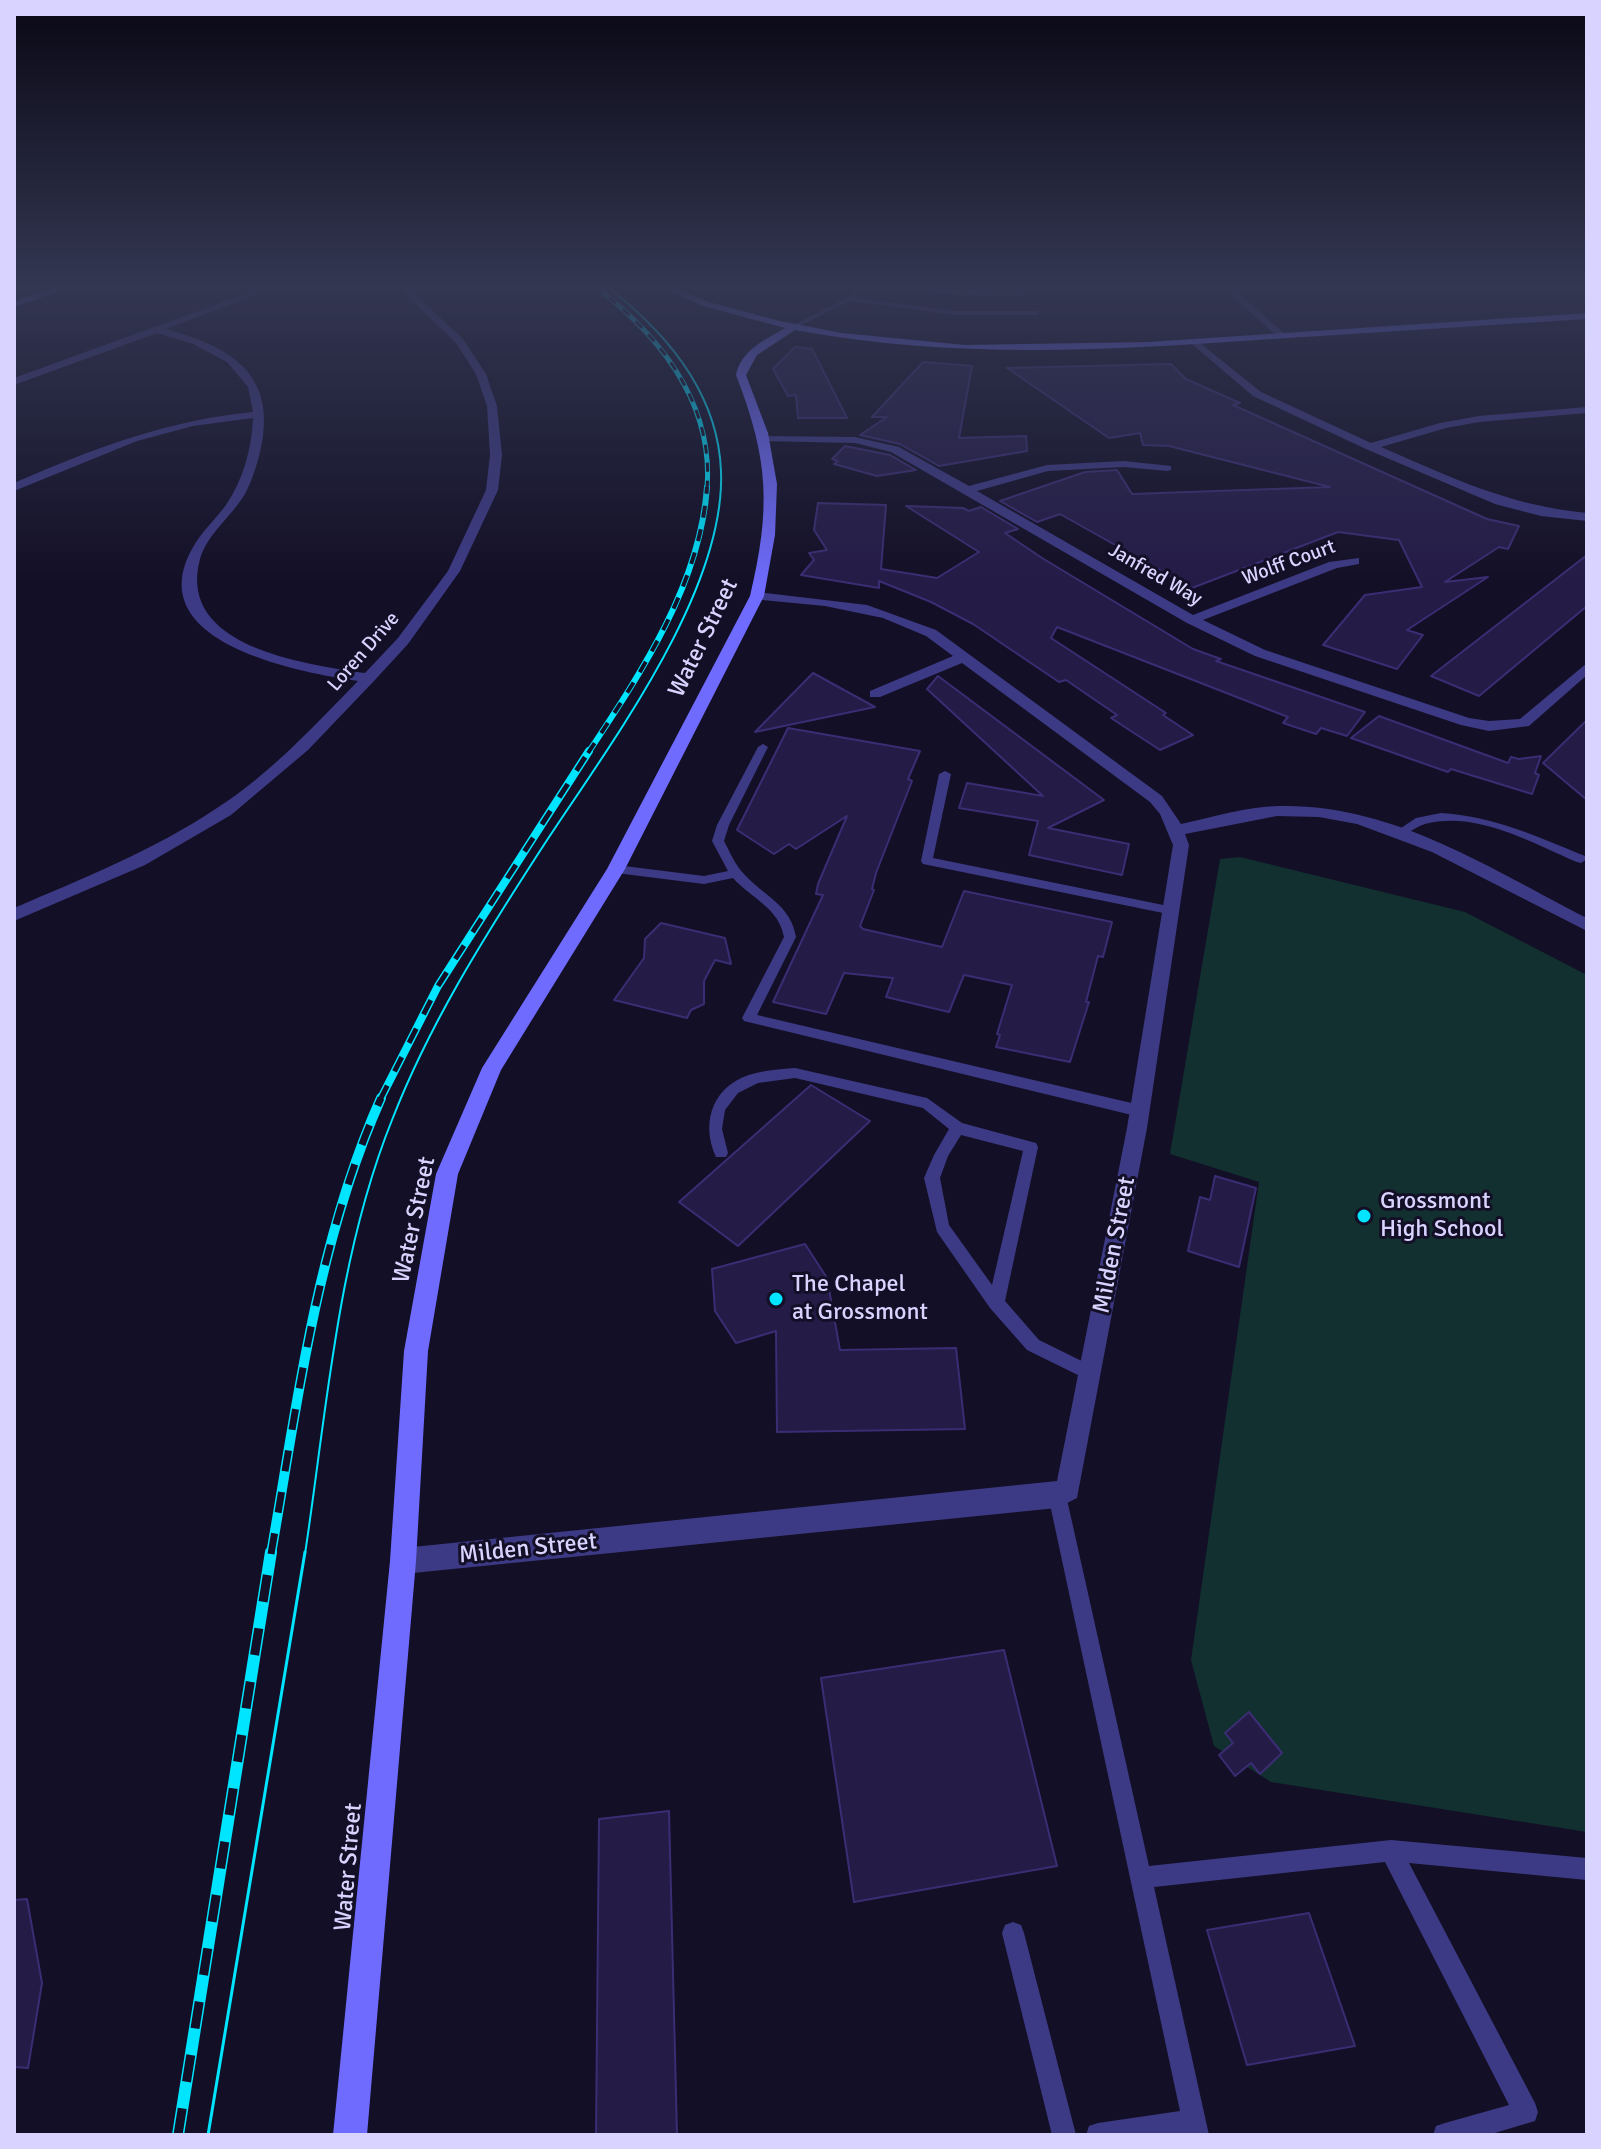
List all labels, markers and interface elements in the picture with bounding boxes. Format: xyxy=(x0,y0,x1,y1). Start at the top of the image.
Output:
street label: Wolff Court xyxy=(1239,535,1339,591)
street label: Janfred Way xyxy=(1104,539,1206,611)
street label: Water Street xyxy=(663,574,745,702)
street label: Loren Drive xyxy=(323,607,405,697)
street label: Water Street xyxy=(388,1154,442,1286)
street label: Milden Street xyxy=(1088,1174,1142,1316)
place label: Grossmont High School xyxy=(1380,1188,1503,1244)
marker: Grossmont High School xyxy=(1355,1207,1373,1225)
place label: The Chapel at Grossmont xyxy=(792,1271,928,1327)
marker: The Chapel at Grossmont xyxy=(767,1290,785,1308)
street label: Milden Street xyxy=(458,1527,598,1571)
street label: Water Street xyxy=(329,1802,369,1932)

